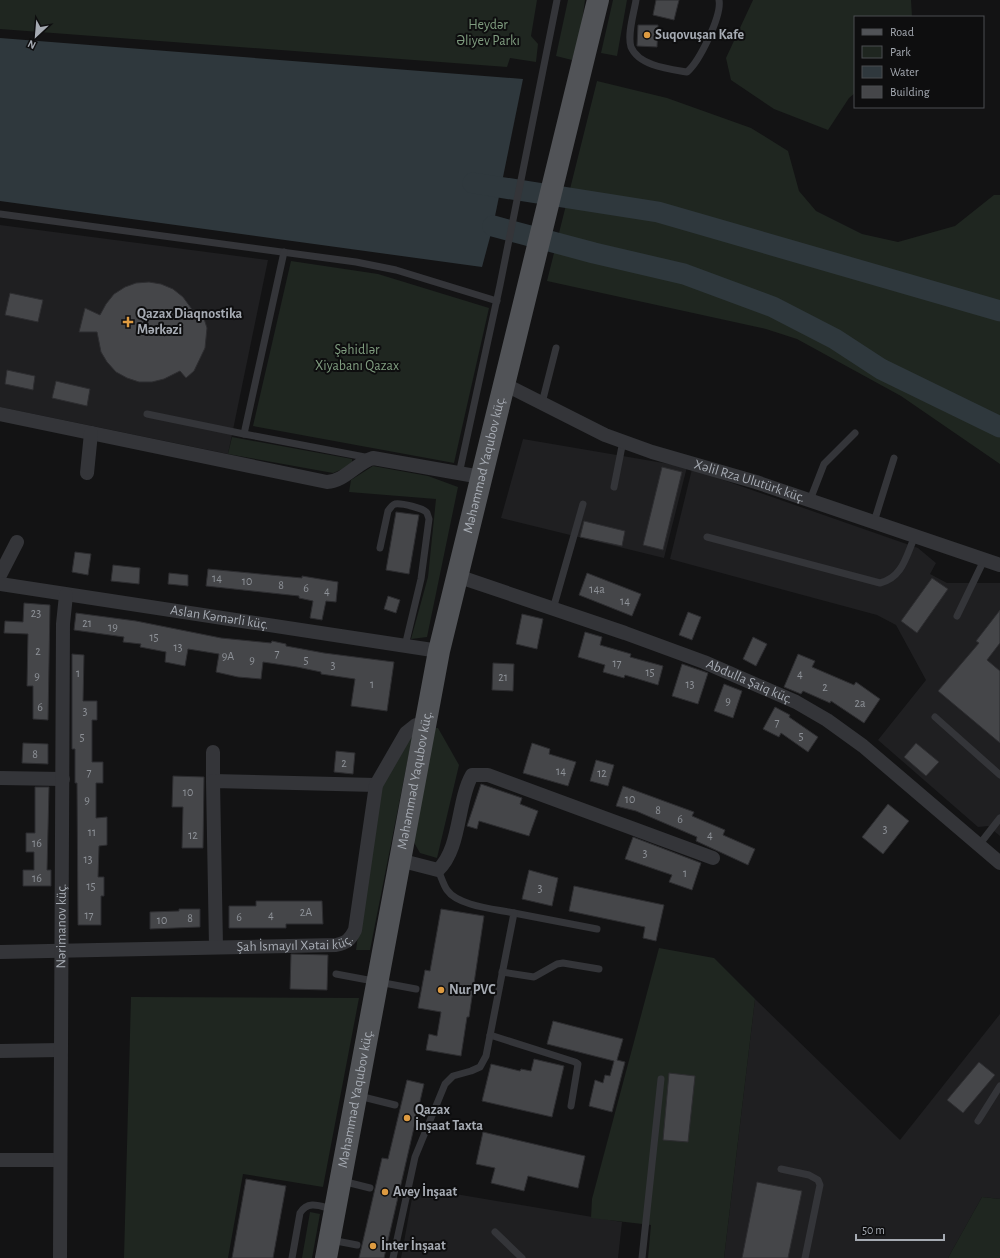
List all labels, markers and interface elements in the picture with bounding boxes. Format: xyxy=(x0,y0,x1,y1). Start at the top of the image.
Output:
north arrow xyxy=(16,16,56,56)
legend xyxy=(854,16,984,108)
park label: Heydər Əliyev Parkı xyxy=(456,18,520,48)
text: Road xyxy=(890,26,914,38)
place label: Suqovuşan Kafe xyxy=(655,28,744,42)
marker: Suqovuşan Kafe xyxy=(642,30,652,40)
text: N xyxy=(26,38,38,51)
text: Park xyxy=(890,46,911,58)
text: Water xyxy=(890,66,919,78)
text: Building xyxy=(890,86,930,98)
place label: Qazax Diaqnostika Mərkəzi xyxy=(137,307,243,337)
marker: Qazax Diaqnostika Mərkəzi xyxy=(122,316,134,328)
park label: Şəhidlər Xiyabanı Qazax xyxy=(315,343,399,373)
street label: Məhəmməd Yaqubov küç. xyxy=(461,395,508,535)
street label: Xəlil Rza Ulutürk küç. xyxy=(692,458,807,505)
house number: 14 xyxy=(212,572,222,584)
house number: 10 xyxy=(242,575,252,587)
house number: 8 xyxy=(278,579,284,591)
house number: 6 xyxy=(303,582,309,594)
house number: 14a xyxy=(589,583,605,595)
house number: 4 xyxy=(324,585,330,597)
house number: 14 xyxy=(620,595,630,607)
street label: Aslan Kəmərli küç. xyxy=(169,603,270,632)
house number: 23 xyxy=(31,607,41,619)
house number: 21 xyxy=(82,617,92,629)
house number: 19 xyxy=(108,621,118,633)
house number: 15 xyxy=(149,631,159,643)
house number: 13 xyxy=(173,641,183,653)
house number: 2 xyxy=(35,645,41,657)
house number: 7 xyxy=(274,647,280,659)
house number: 9A xyxy=(222,650,234,662)
house number: 9 xyxy=(249,654,255,666)
house number: 5 xyxy=(303,654,309,666)
house number: 17 xyxy=(612,657,622,669)
street label: Abdulla Şaiq küç. xyxy=(704,657,795,707)
house number: 3 xyxy=(331,659,336,671)
house number: 15 xyxy=(645,666,655,678)
house number: 1 xyxy=(76,667,80,679)
house number: 4 xyxy=(797,668,803,680)
house number: 9 xyxy=(34,670,40,682)
house number: 21 xyxy=(498,671,508,683)
house number: 1 xyxy=(370,678,374,690)
house number: 13 xyxy=(685,678,695,690)
house number: 2 xyxy=(822,681,828,693)
house number: 9 xyxy=(725,695,731,707)
house number: 2a xyxy=(854,697,866,709)
house number: 6 xyxy=(37,701,43,713)
house number: 3 xyxy=(83,705,88,717)
street label: Məhəmməd Yaqubov küç. xyxy=(395,710,435,851)
house number: 7 xyxy=(774,716,780,728)
house number: 5 xyxy=(798,730,804,742)
house number: 5 xyxy=(79,731,85,743)
house number: 8 xyxy=(32,748,38,760)
house number: 2 xyxy=(341,757,347,769)
house number: 14 xyxy=(556,765,566,777)
house number: 7 xyxy=(86,766,92,778)
house number: 12 xyxy=(597,767,607,779)
house number: 10 xyxy=(183,786,193,798)
house number: 10 xyxy=(625,793,635,805)
house number: 9 xyxy=(84,794,90,806)
house number: 8 xyxy=(655,804,661,816)
house number: 6 xyxy=(677,813,683,825)
house number: 3 xyxy=(883,823,888,835)
house number: 11 xyxy=(88,826,96,838)
house number: 12 xyxy=(188,829,198,841)
house number: 4 xyxy=(707,829,713,841)
house number: 16 xyxy=(32,837,42,849)
house number: 3 xyxy=(643,847,648,859)
house number: 13 xyxy=(83,853,93,865)
house number: 1 xyxy=(683,867,687,879)
house number: 16 xyxy=(32,872,42,884)
house number: 15 xyxy=(86,880,96,892)
house number: 3 xyxy=(538,882,543,894)
street label: Nərimanov küç. xyxy=(54,883,69,969)
house number: 2A xyxy=(300,906,312,918)
house number: 17 xyxy=(84,909,94,921)
house number: 4 xyxy=(268,909,274,921)
house number: 6 xyxy=(236,911,242,923)
house number: 8 xyxy=(187,912,193,924)
house number: 10 xyxy=(157,914,167,926)
street label: Şah İsmayıl Xətai küç. xyxy=(236,932,356,954)
place label: Nur PVC xyxy=(449,983,496,997)
marker: Nur PVC xyxy=(436,985,446,995)
street label: Məhəmməd Yaqubov küç. xyxy=(336,1028,375,1169)
place label: Qazax İnşaat Taxta xyxy=(415,1103,483,1133)
marker: Qazax İnşaat Taxta xyxy=(402,1113,412,1123)
place label: Avey İnşaat xyxy=(393,1183,457,1199)
marker: Avey İnşaat xyxy=(380,1187,390,1197)
scale bar xyxy=(856,1216,944,1242)
text: 50 m xyxy=(862,1224,885,1236)
place label: İnter İnşaat xyxy=(381,1237,446,1253)
marker: İnter İnşaat xyxy=(368,1241,378,1251)

